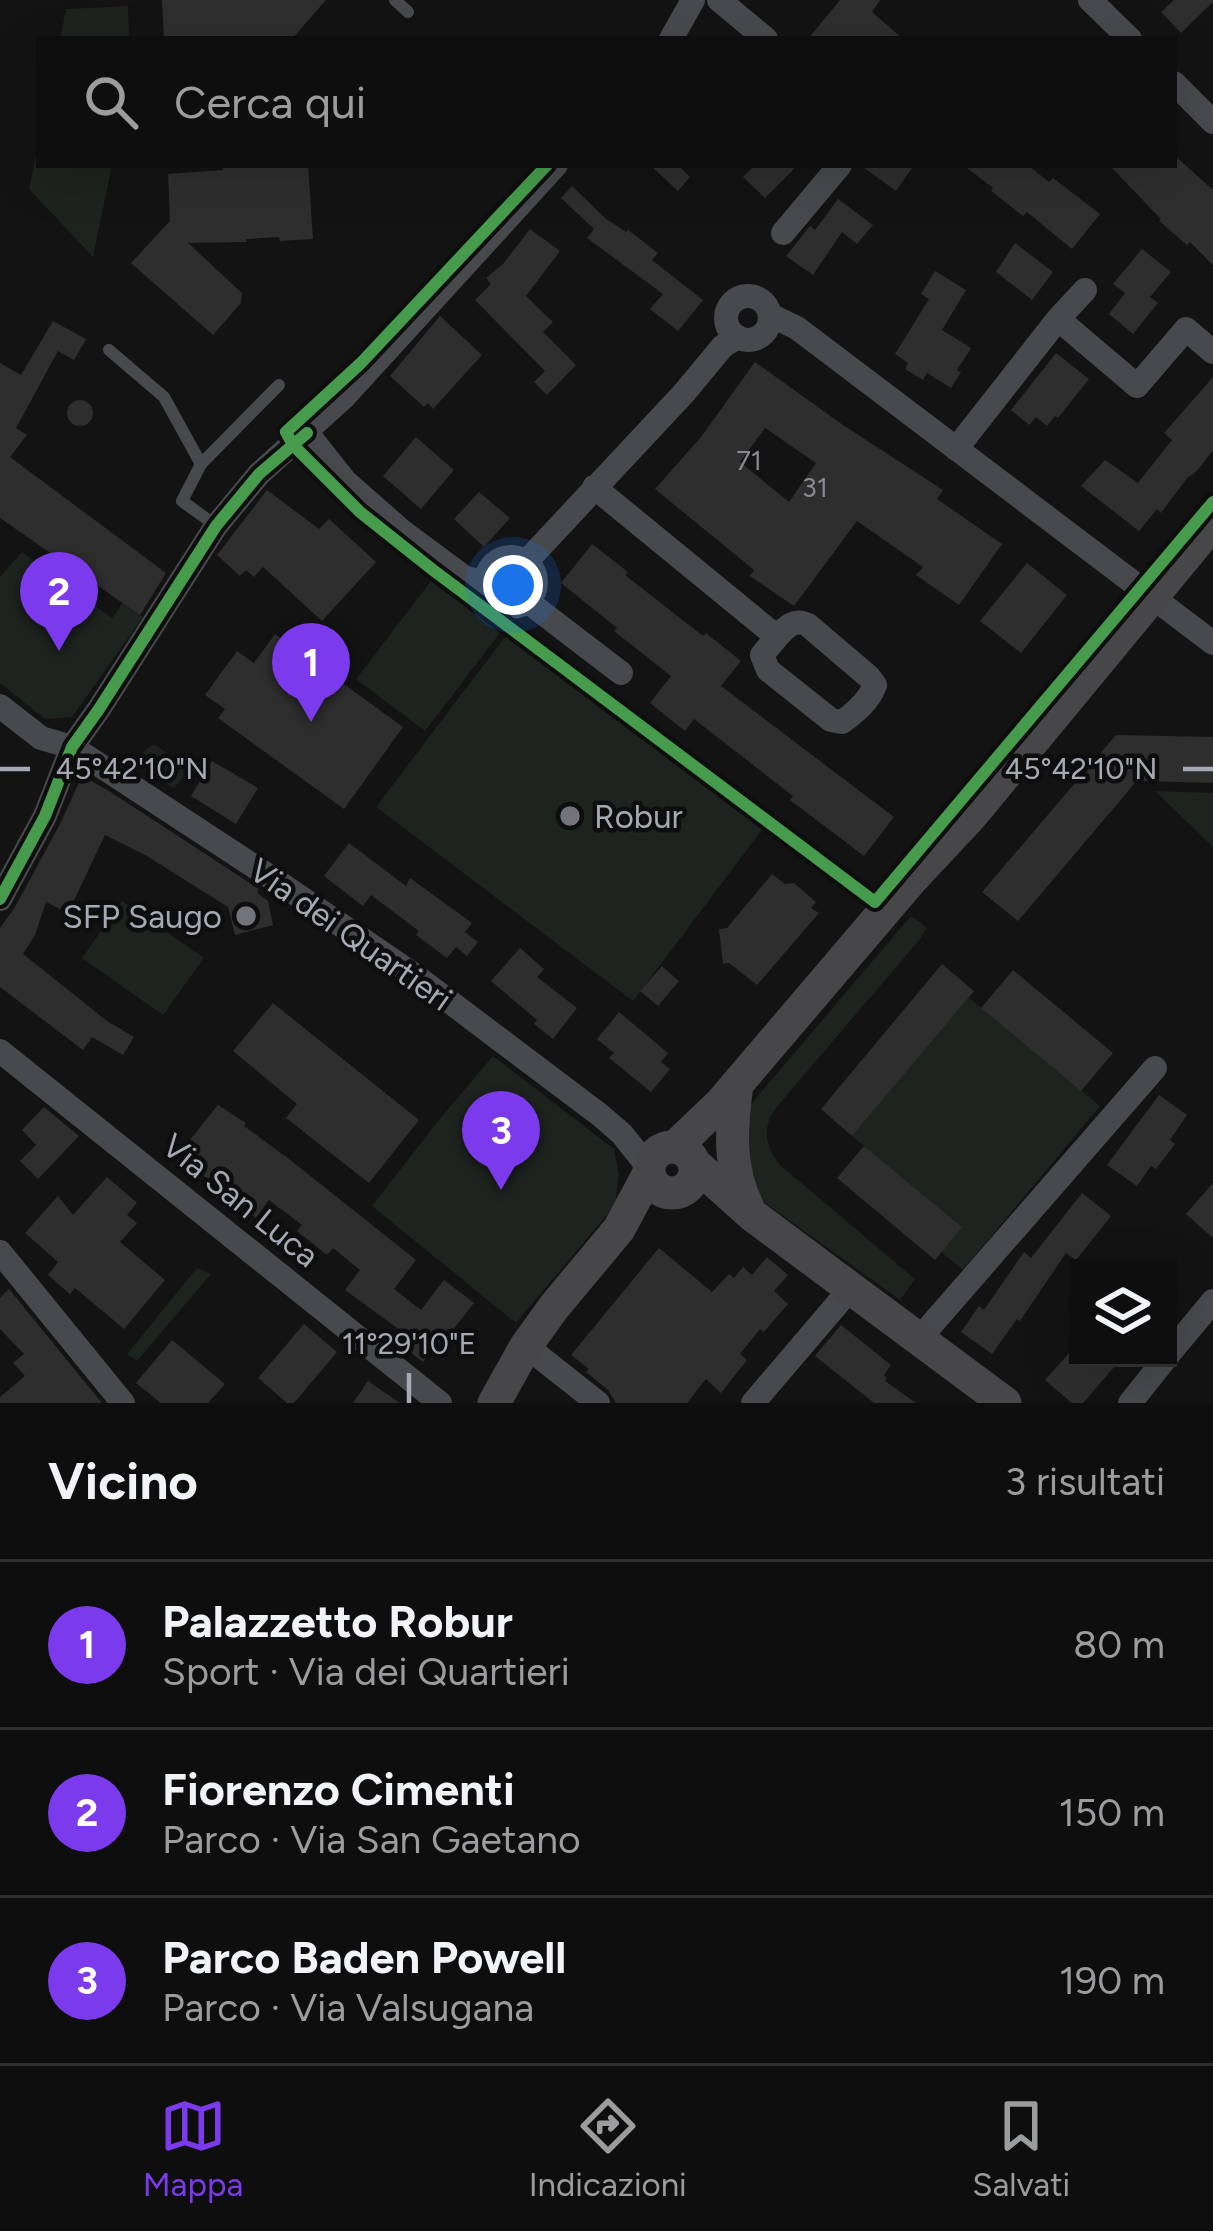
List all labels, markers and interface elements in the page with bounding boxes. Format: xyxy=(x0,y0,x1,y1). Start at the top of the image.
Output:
search box xyxy=(36,36,1177,168)
icon: search xyxy=(78,69,144,135)
text: Cerca qui xyxy=(174,75,366,129)
house number: 71 xyxy=(736,444,762,477)
house number: 31 xyxy=(802,471,828,504)
pin: 2 xyxy=(20,552,98,651)
your location xyxy=(483,555,543,615)
pin: 1 xyxy=(272,623,350,722)
text: 45°42'10"N xyxy=(56,750,208,787)
text: 45°42'10"N xyxy=(1005,750,1157,787)
place label: Robur xyxy=(594,797,683,836)
marker: Robur xyxy=(557,803,583,829)
street label: Via dei Quartieri xyxy=(242,850,459,1019)
place label: SFP Saugo xyxy=(63,897,222,936)
marker: SFP Saugo xyxy=(233,903,259,929)
pin: 3 xyxy=(462,1091,540,1190)
street label: Via San Luca xyxy=(155,1126,327,1275)
map controls xyxy=(1069,1259,1177,1367)
button: layers xyxy=(1069,1259,1177,1367)
text: 11°29'10"E xyxy=(342,1325,476,1362)
text: Vicino xyxy=(48,1451,198,1512)
text: 3 risultati xyxy=(1005,1458,1165,1505)
text: Palazzetto Robur xyxy=(162,1594,513,1648)
text: 1 xyxy=(79,1621,95,1668)
text: 80 m xyxy=(1073,1621,1165,1668)
text: Sport · Via dei Quartieri xyxy=(162,1648,570,1695)
text: Fiorenzo Cimenti xyxy=(162,1762,515,1816)
text: 2 xyxy=(76,1789,98,1836)
text: 150 m xyxy=(1059,1789,1165,1836)
text: Parco · Via San Gaetano xyxy=(162,1816,581,1863)
text: Parco Baden Powell xyxy=(162,1930,566,1984)
text: 3 xyxy=(76,1957,98,2004)
text: 190 m xyxy=(1059,1957,1165,2004)
text: Parco · Via Valsugana xyxy=(162,1984,534,2031)
tab: Mappa xyxy=(143,2093,243,2204)
tab: Indicazioni xyxy=(529,2093,687,2204)
tab: Salvati xyxy=(972,2093,1070,2204)

